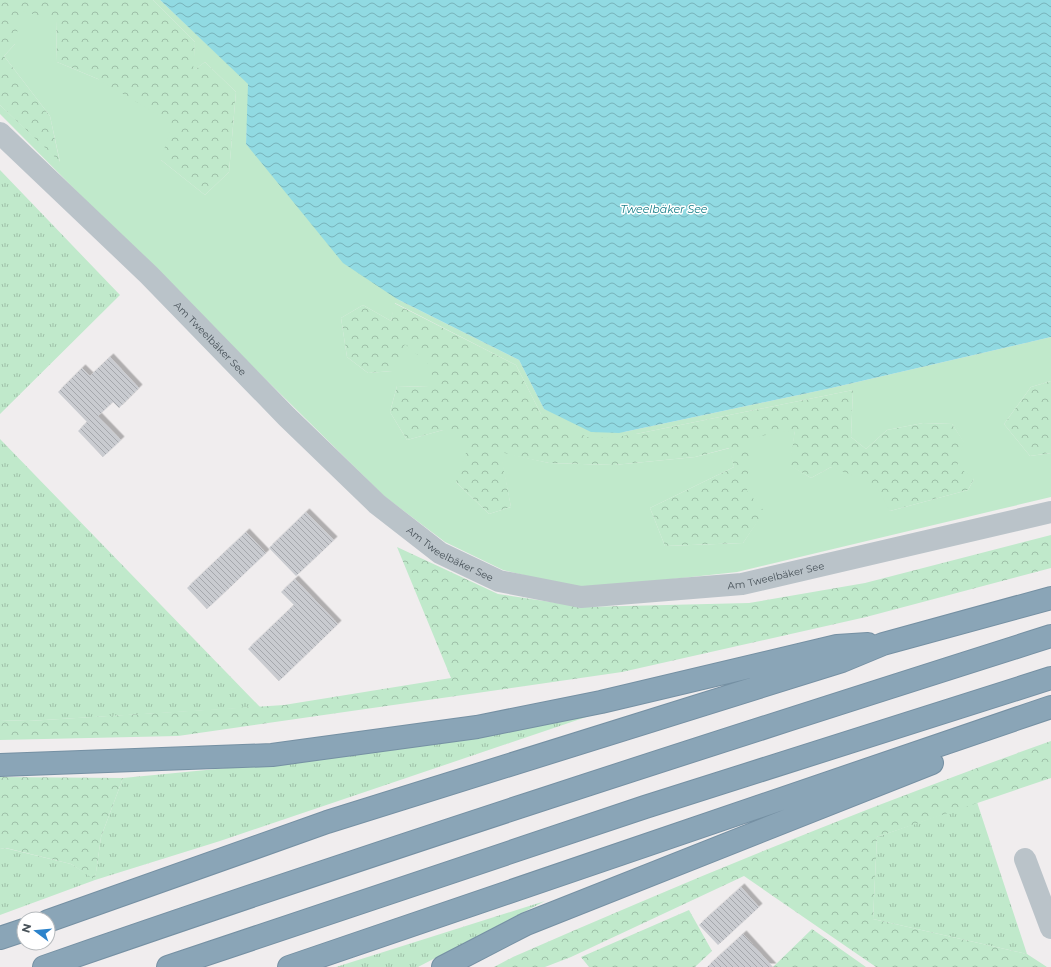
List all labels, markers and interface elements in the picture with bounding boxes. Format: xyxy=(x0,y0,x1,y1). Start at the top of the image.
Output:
water label: Tweelbäker See xyxy=(621,202,708,216)
street label: Am Tweelbäker See xyxy=(171,299,249,378)
street label: Am Tweelbäker See xyxy=(404,524,495,584)
street label: Am Tweelbäker See xyxy=(727,559,826,592)
north arrow xyxy=(16,911,56,951)
text: N xyxy=(18,922,34,934)

